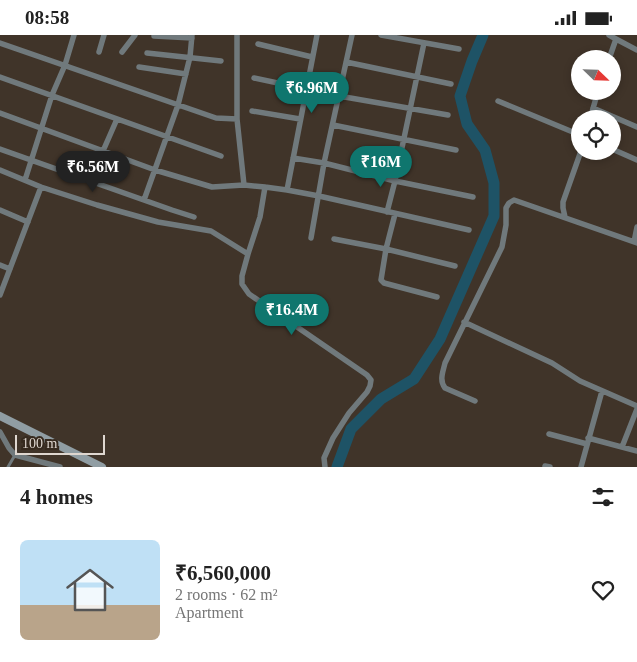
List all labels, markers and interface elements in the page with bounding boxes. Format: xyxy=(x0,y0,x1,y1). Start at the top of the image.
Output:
text: 08:58 xyxy=(25,7,69,28)
north arrow xyxy=(571,50,621,100)
map controls xyxy=(571,50,621,160)
pin: ₹6.96M xyxy=(271,71,353,114)
text: ₹6.96M xyxy=(286,79,338,96)
button: locate xyxy=(571,110,621,160)
pin: ₹16M xyxy=(351,145,411,188)
pin: ₹6.56M xyxy=(52,151,134,193)
text: ₹16M xyxy=(361,153,401,170)
text: ₹6.56M xyxy=(67,158,119,175)
pin: ₹16.4M xyxy=(251,293,333,336)
text: ₹16.4M xyxy=(266,301,318,318)
scale bar xyxy=(15,432,105,455)
text: 100 m xyxy=(22,436,57,451)
icon: filters xyxy=(589,483,617,511)
text: 4 homes xyxy=(20,485,93,509)
icon: home xyxy=(60,560,120,620)
text: ₹6,560,000 xyxy=(175,561,271,585)
icon: heart xyxy=(589,576,617,604)
text: 2 rooms · 62 m² xyxy=(175,586,278,603)
text: Apartment xyxy=(175,604,243,621)

